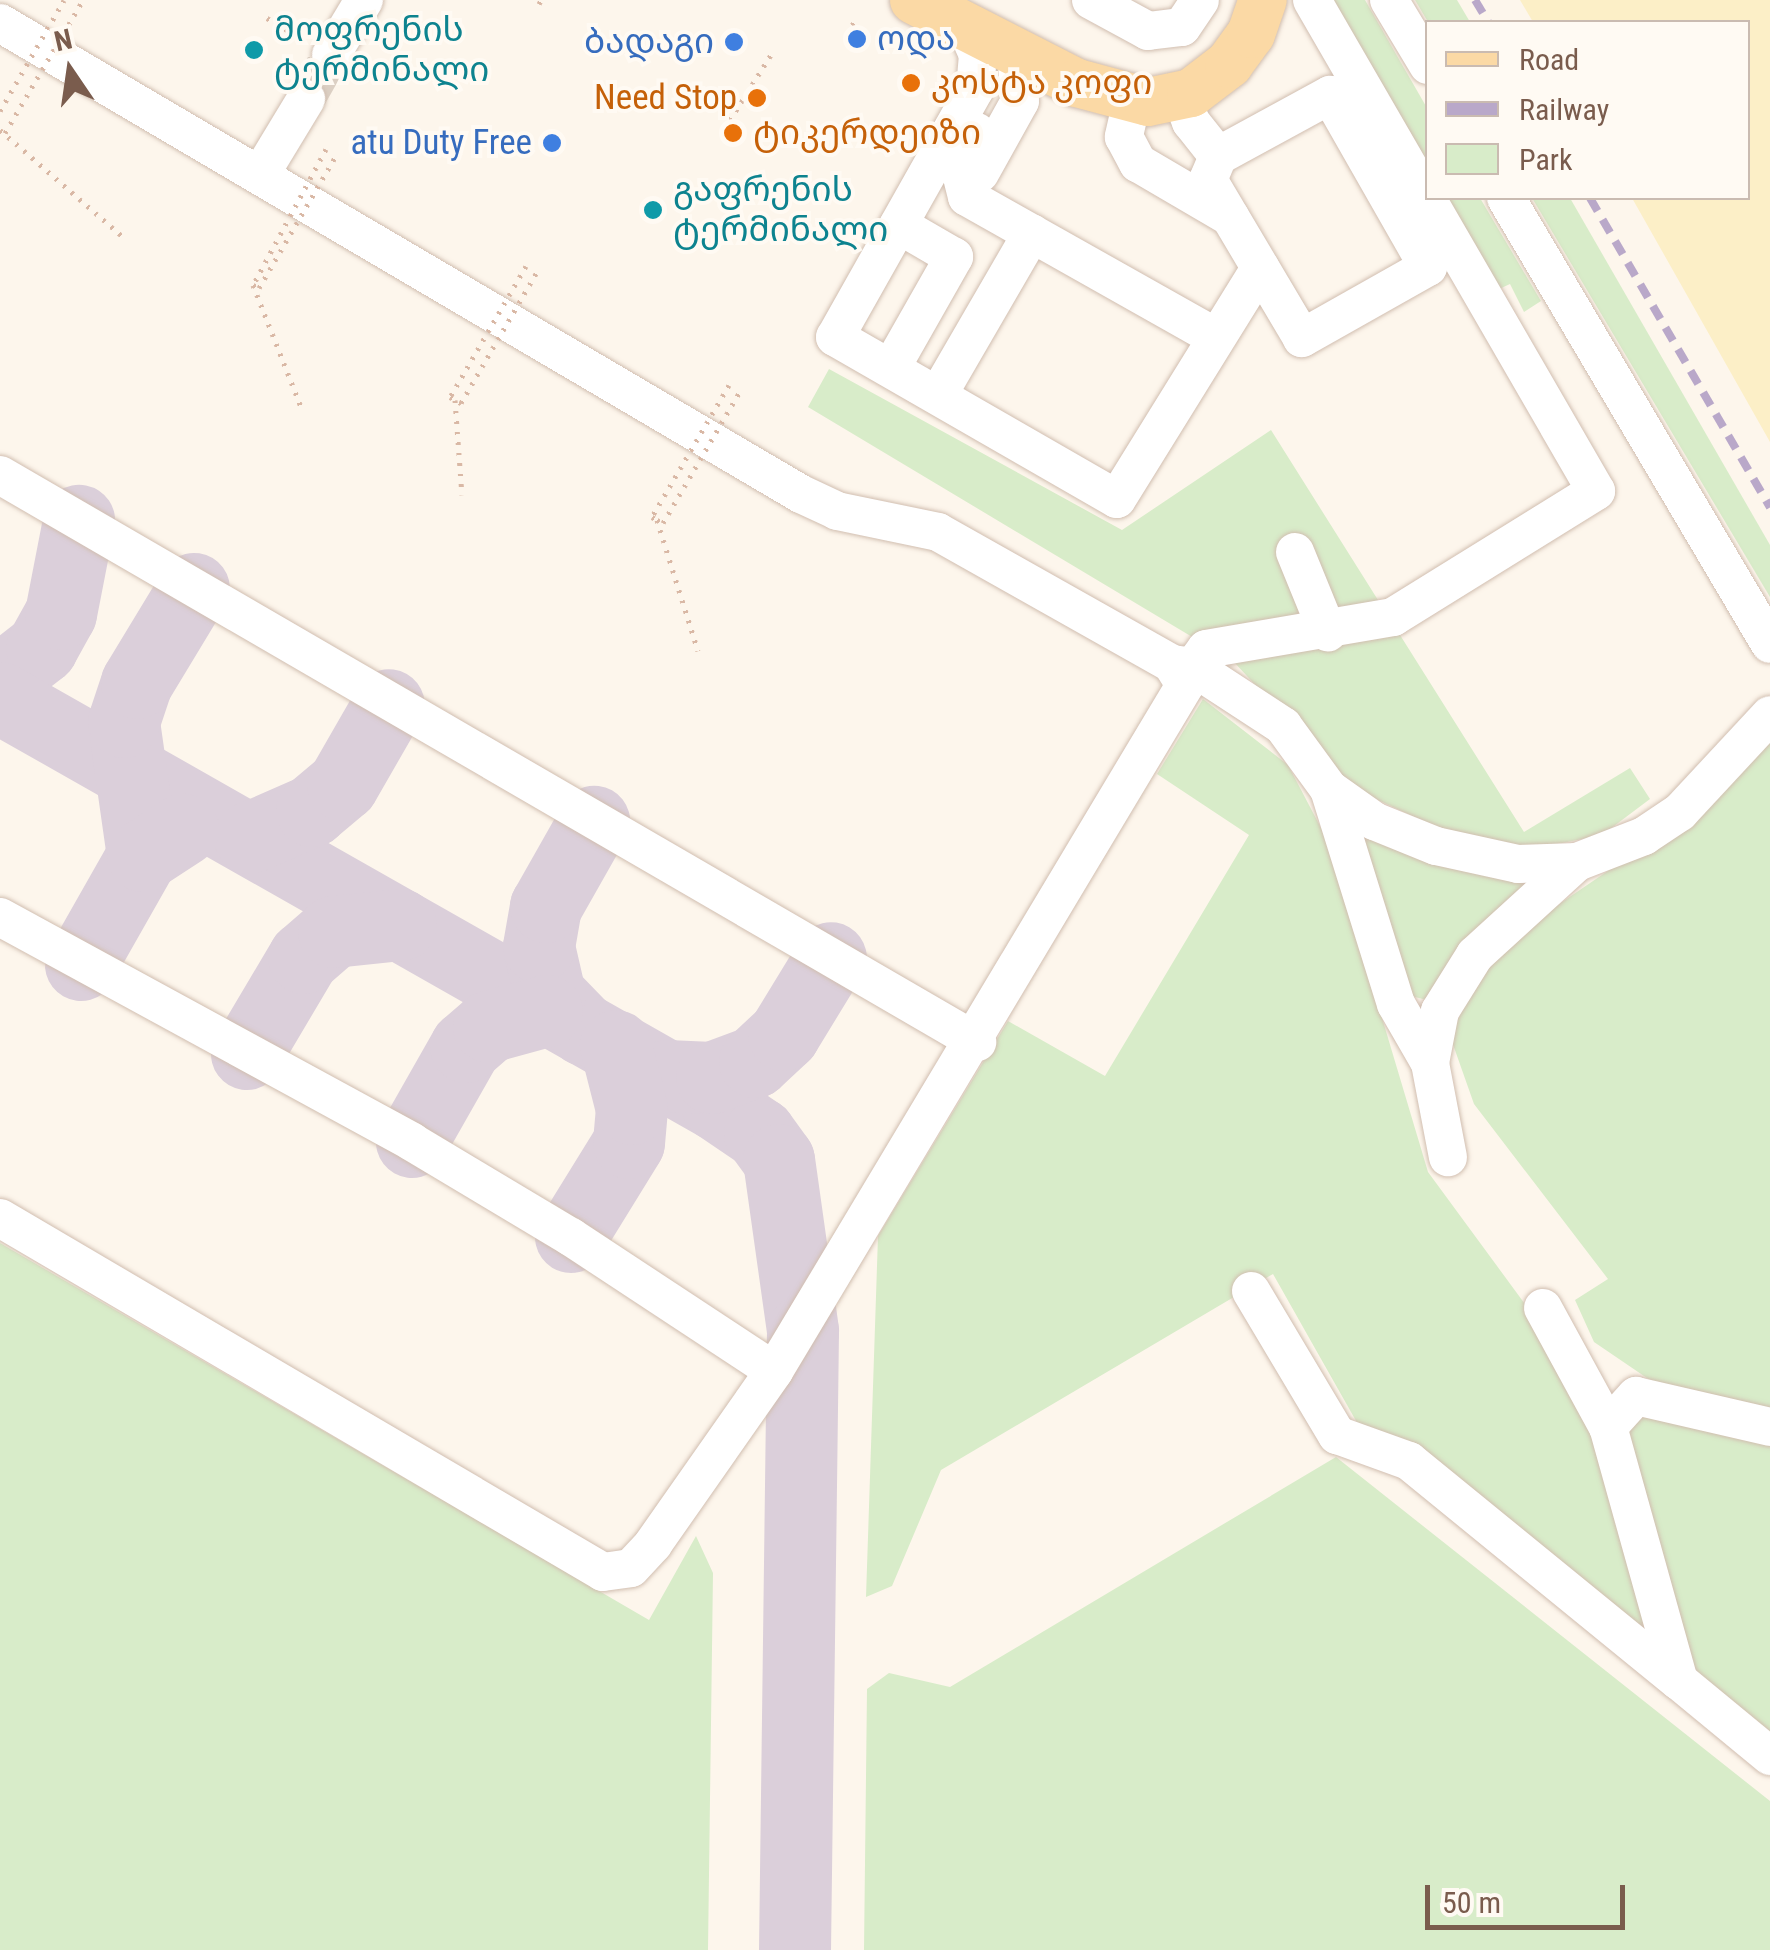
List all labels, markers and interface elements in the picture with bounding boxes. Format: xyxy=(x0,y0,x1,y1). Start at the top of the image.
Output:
place label: მოფრენის ტერმინალი xyxy=(274,9,489,91)
place label: ოდა xyxy=(877,18,955,60)
north arrow xyxy=(20,20,120,120)
legend xyxy=(1425,20,1750,200)
place label: ბადაგი xyxy=(584,21,714,63)
text: N xyxy=(51,22,75,58)
marker: ოდა xyxy=(846,28,868,50)
marker: ბადაგი xyxy=(723,31,745,53)
marker: მოფრენის ტერმინალი xyxy=(243,39,265,61)
text: Road xyxy=(1519,42,1579,77)
place label: კოსტა კოფი xyxy=(931,62,1152,104)
marker: კოსტა კოფი xyxy=(900,72,922,94)
place label: Need Stop xyxy=(594,77,737,119)
marker: Need Stop xyxy=(746,87,768,109)
text: Railway xyxy=(1519,92,1609,127)
place label: ტიკერდეიზი xyxy=(753,112,981,154)
place label: atu Duty Free xyxy=(351,122,532,164)
marker: ტიკერდეიზი xyxy=(722,122,744,144)
marker: atu Duty Free xyxy=(541,132,563,154)
text: Park xyxy=(1519,142,1573,177)
place label: გაფრენის ტერმინალი xyxy=(673,169,888,251)
marker: გაფრენის ტერმინალი xyxy=(642,199,664,221)
scale bar xyxy=(1430,1865,1630,1927)
text: 50 m xyxy=(1442,1885,1501,1920)

